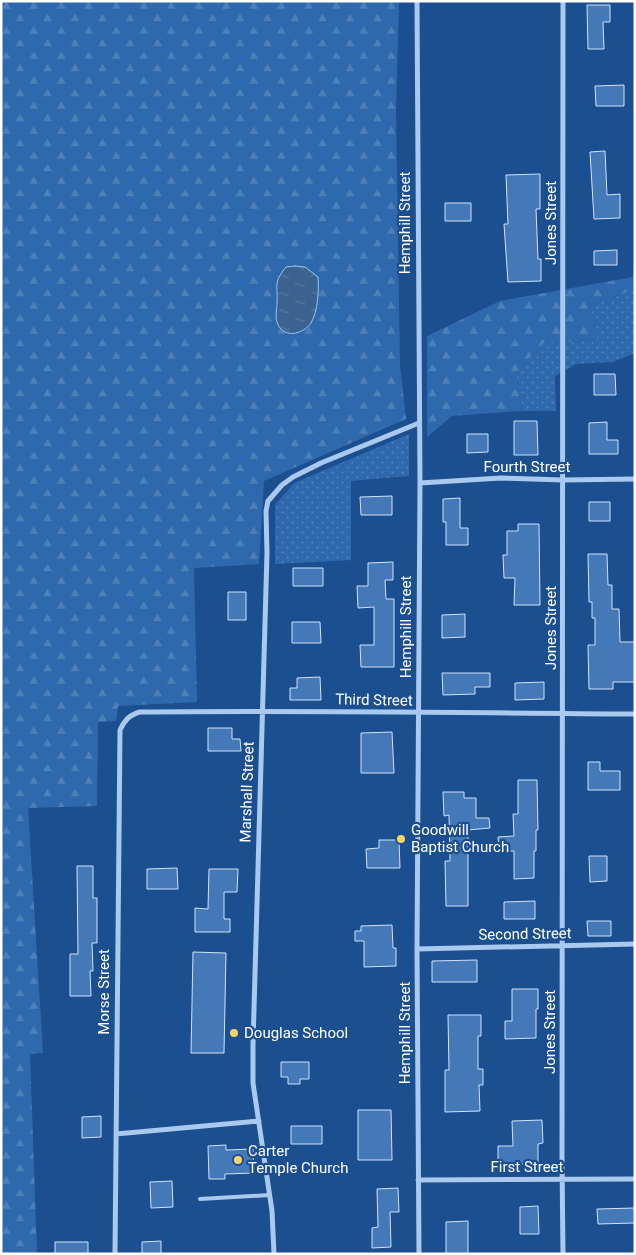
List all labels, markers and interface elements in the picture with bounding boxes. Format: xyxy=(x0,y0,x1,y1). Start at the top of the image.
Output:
street label: Hemphill Street xyxy=(396,172,414,274)
street label: Jones Street xyxy=(542,181,560,265)
street label: Fourth Street xyxy=(484,458,571,476)
street label: Hemphill Street xyxy=(397,576,415,678)
street label: Jones Street xyxy=(542,586,560,670)
street label: Third Street xyxy=(335,690,413,710)
street label: Marshall Street xyxy=(236,741,258,843)
place label: Goodwill Baptist Church xyxy=(411,821,509,856)
marker: Goodwill Baptist Church xyxy=(395,833,407,845)
street label: Second Street xyxy=(478,924,572,944)
street label: Morse Street xyxy=(95,949,113,1035)
street label: Hemphill Street xyxy=(396,982,414,1084)
street label: Jones Street xyxy=(541,990,559,1074)
place label: Douglas School xyxy=(244,1024,348,1042)
marker: Douglas School xyxy=(228,1027,240,1039)
place label: Carter Temple Church xyxy=(248,1142,348,1177)
marker: Carter Temple Church xyxy=(232,1154,244,1166)
street label: First Street xyxy=(491,1158,564,1176)

